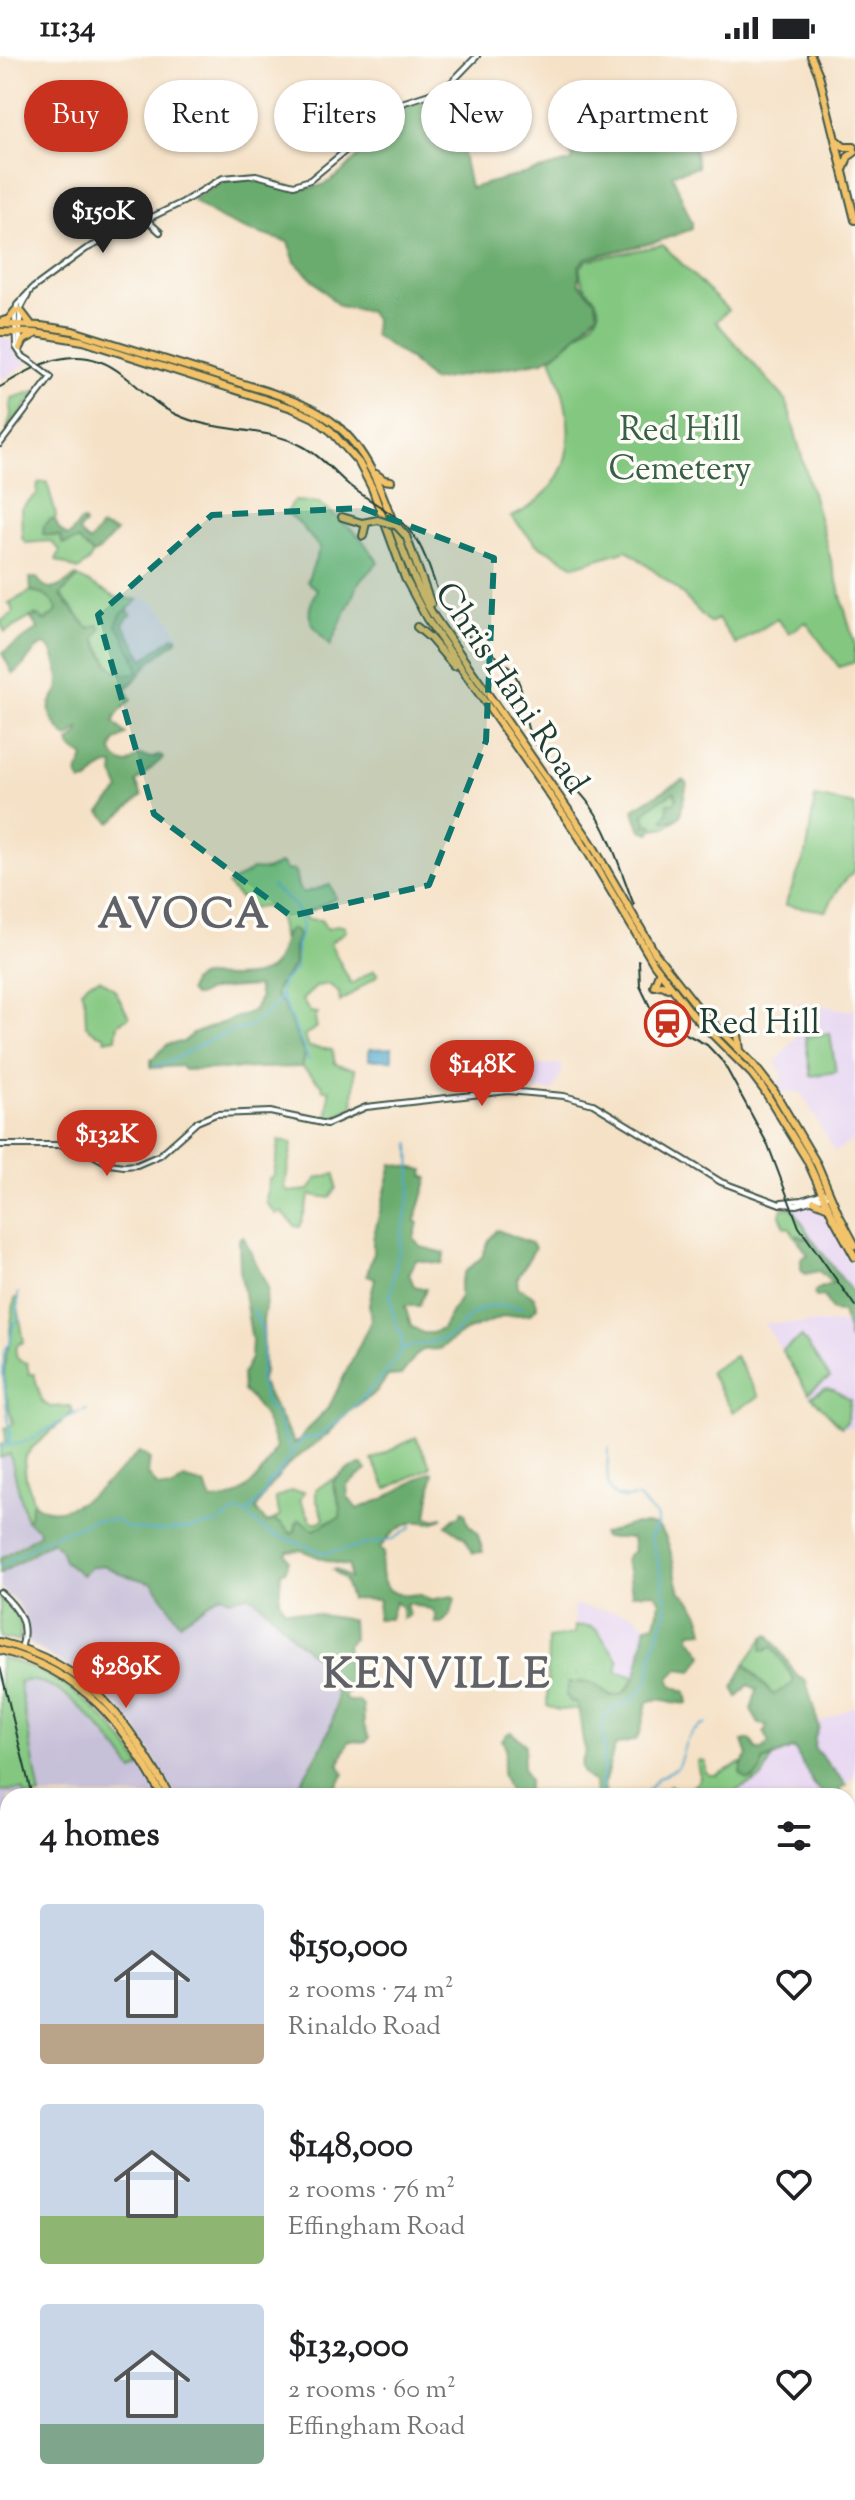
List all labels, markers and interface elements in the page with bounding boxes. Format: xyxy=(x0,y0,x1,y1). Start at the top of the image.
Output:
text: 11:34 xyxy=(40,7,95,50)
chip: Buy xyxy=(24,80,128,152)
chip: Rent xyxy=(144,80,258,152)
chip: Filters xyxy=(274,80,405,152)
chip: New xyxy=(421,80,532,152)
chip: Apartment xyxy=(548,80,737,152)
pin: $150K xyxy=(47,187,159,255)
text: $150K xyxy=(71,194,135,231)
park label: Red Hill Cemetery xyxy=(609,407,752,495)
street label: Chris Hani Road xyxy=(421,573,599,805)
district label: AVOCA xyxy=(97,887,271,947)
station icon: Red Hill xyxy=(644,1000,692,1048)
place label: Red Hill xyxy=(699,1000,820,1049)
pin: $148K xyxy=(426,1040,538,1108)
text: $148K xyxy=(448,1047,516,1084)
pin: $132K xyxy=(51,1110,163,1178)
text: $132K xyxy=(75,1117,139,1154)
pin: $289K xyxy=(70,1642,182,1710)
district label: KENVILLE xyxy=(323,1647,551,1707)
text: $289K xyxy=(91,1649,161,1686)
text: 4 homes xyxy=(40,1812,160,1861)
icon: filters xyxy=(772,1814,816,1858)
text: $150,000 xyxy=(288,1923,408,1972)
icon: home xyxy=(104,1936,200,2032)
icon: heart xyxy=(772,1962,816,2006)
text: 2 rooms · 74 m² xyxy=(288,1972,453,2009)
text: Rinaldo Road xyxy=(288,2009,441,2046)
text: $148,000 xyxy=(288,2123,413,2172)
icon: home xyxy=(104,2136,200,2232)
icon: heart xyxy=(772,2162,816,2206)
text: 2 rooms · 76 m² xyxy=(288,2172,455,2209)
text: Effingham Road xyxy=(288,2209,465,2246)
text: $132,000 xyxy=(288,2323,409,2372)
icon: home xyxy=(104,2336,200,2432)
icon: heart xyxy=(772,2362,816,2406)
text: 2 rooms · 60 m² xyxy=(288,2372,456,2409)
text: Effingham Road xyxy=(288,2409,465,2446)

